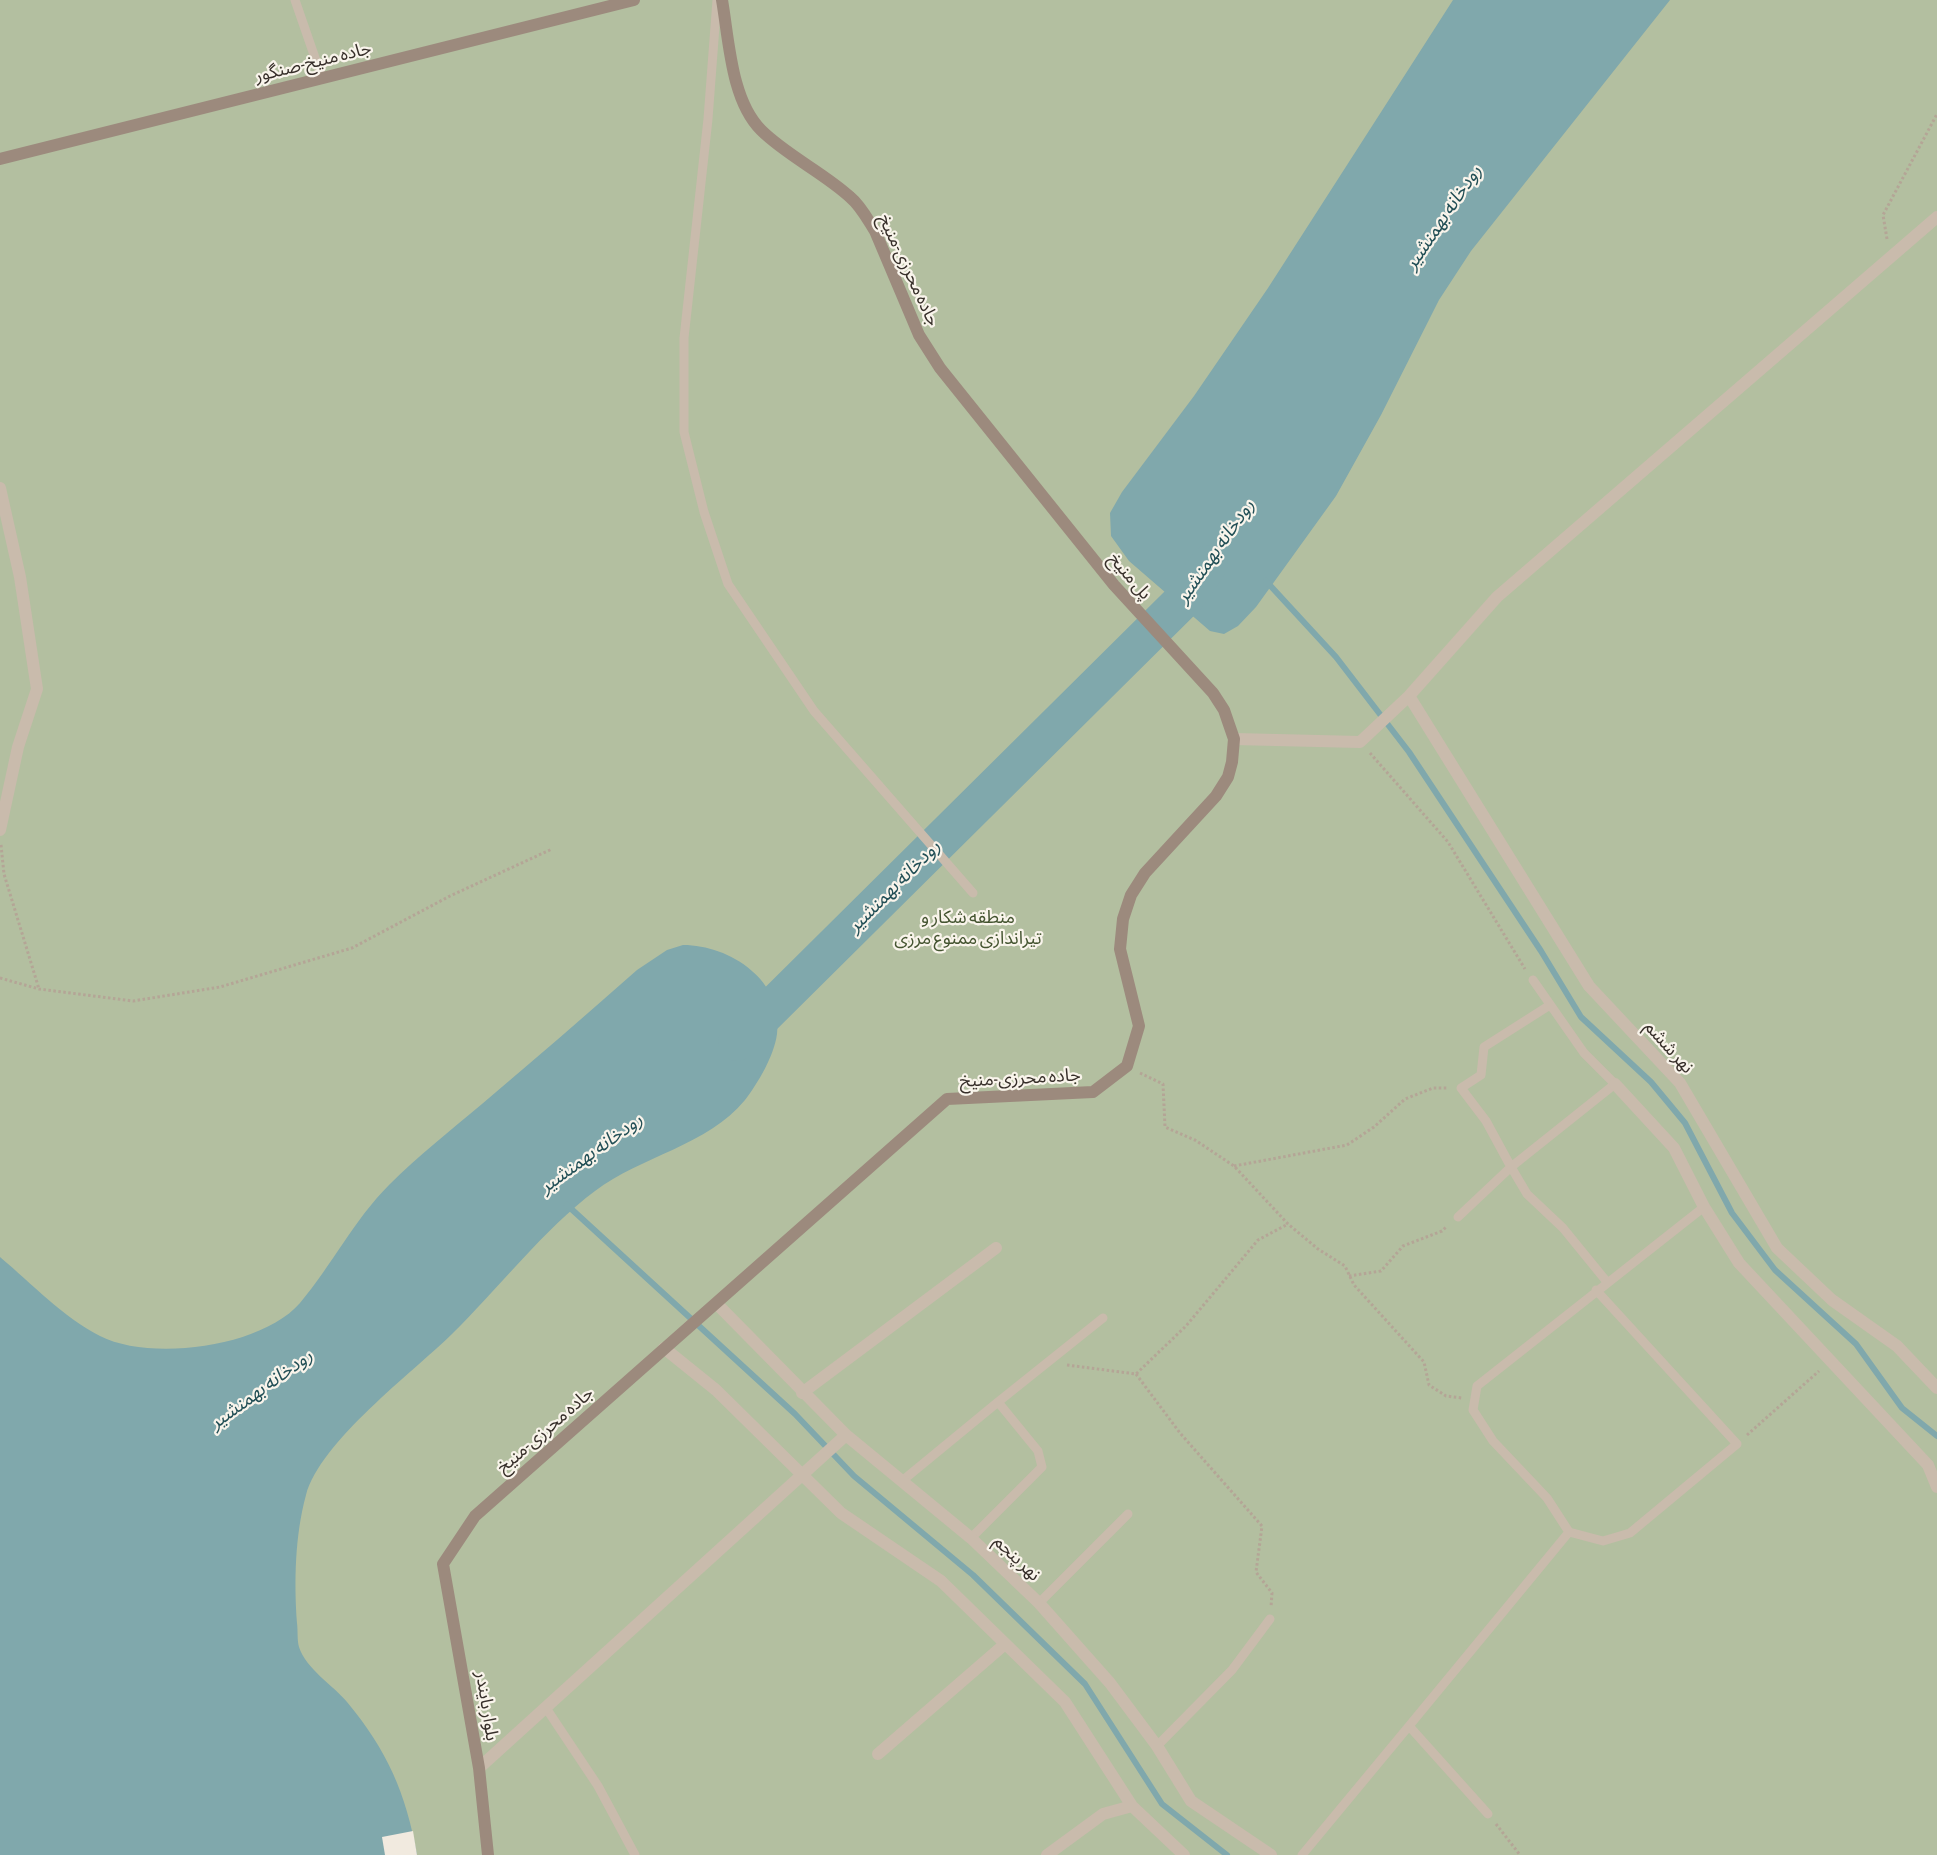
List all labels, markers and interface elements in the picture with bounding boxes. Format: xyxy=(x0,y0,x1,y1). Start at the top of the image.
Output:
street label: جاده منیخ-صنگور xyxy=(252,37,374,87)
water label: رودخانه بهمنشیر xyxy=(1400,160,1486,274)
street label: جاده محرزی-منیخ xyxy=(874,211,944,329)
water label: رودخانه بهمنشیر xyxy=(1171,495,1259,607)
street label: پل منیخ xyxy=(1104,548,1156,604)
water label: رودخانه بهمنشیر xyxy=(843,835,945,937)
park label: منطقه شکار و تیراندازی ممنوع مرزی xyxy=(894,906,1042,949)
street label: نهر ششم xyxy=(1640,1016,1698,1078)
street label: جاده محرزی-منیخ xyxy=(959,1064,1081,1092)
water label: رودخانه بهمنشیر xyxy=(535,1108,647,1198)
water label: رودخانه بهمنشیر xyxy=(205,1344,317,1434)
street label: جاده محرزی-منیخ xyxy=(492,1382,598,1478)
street label: نهر پنجم xyxy=(989,1531,1045,1585)
street label: بلوار بایندر xyxy=(471,1670,503,1742)

